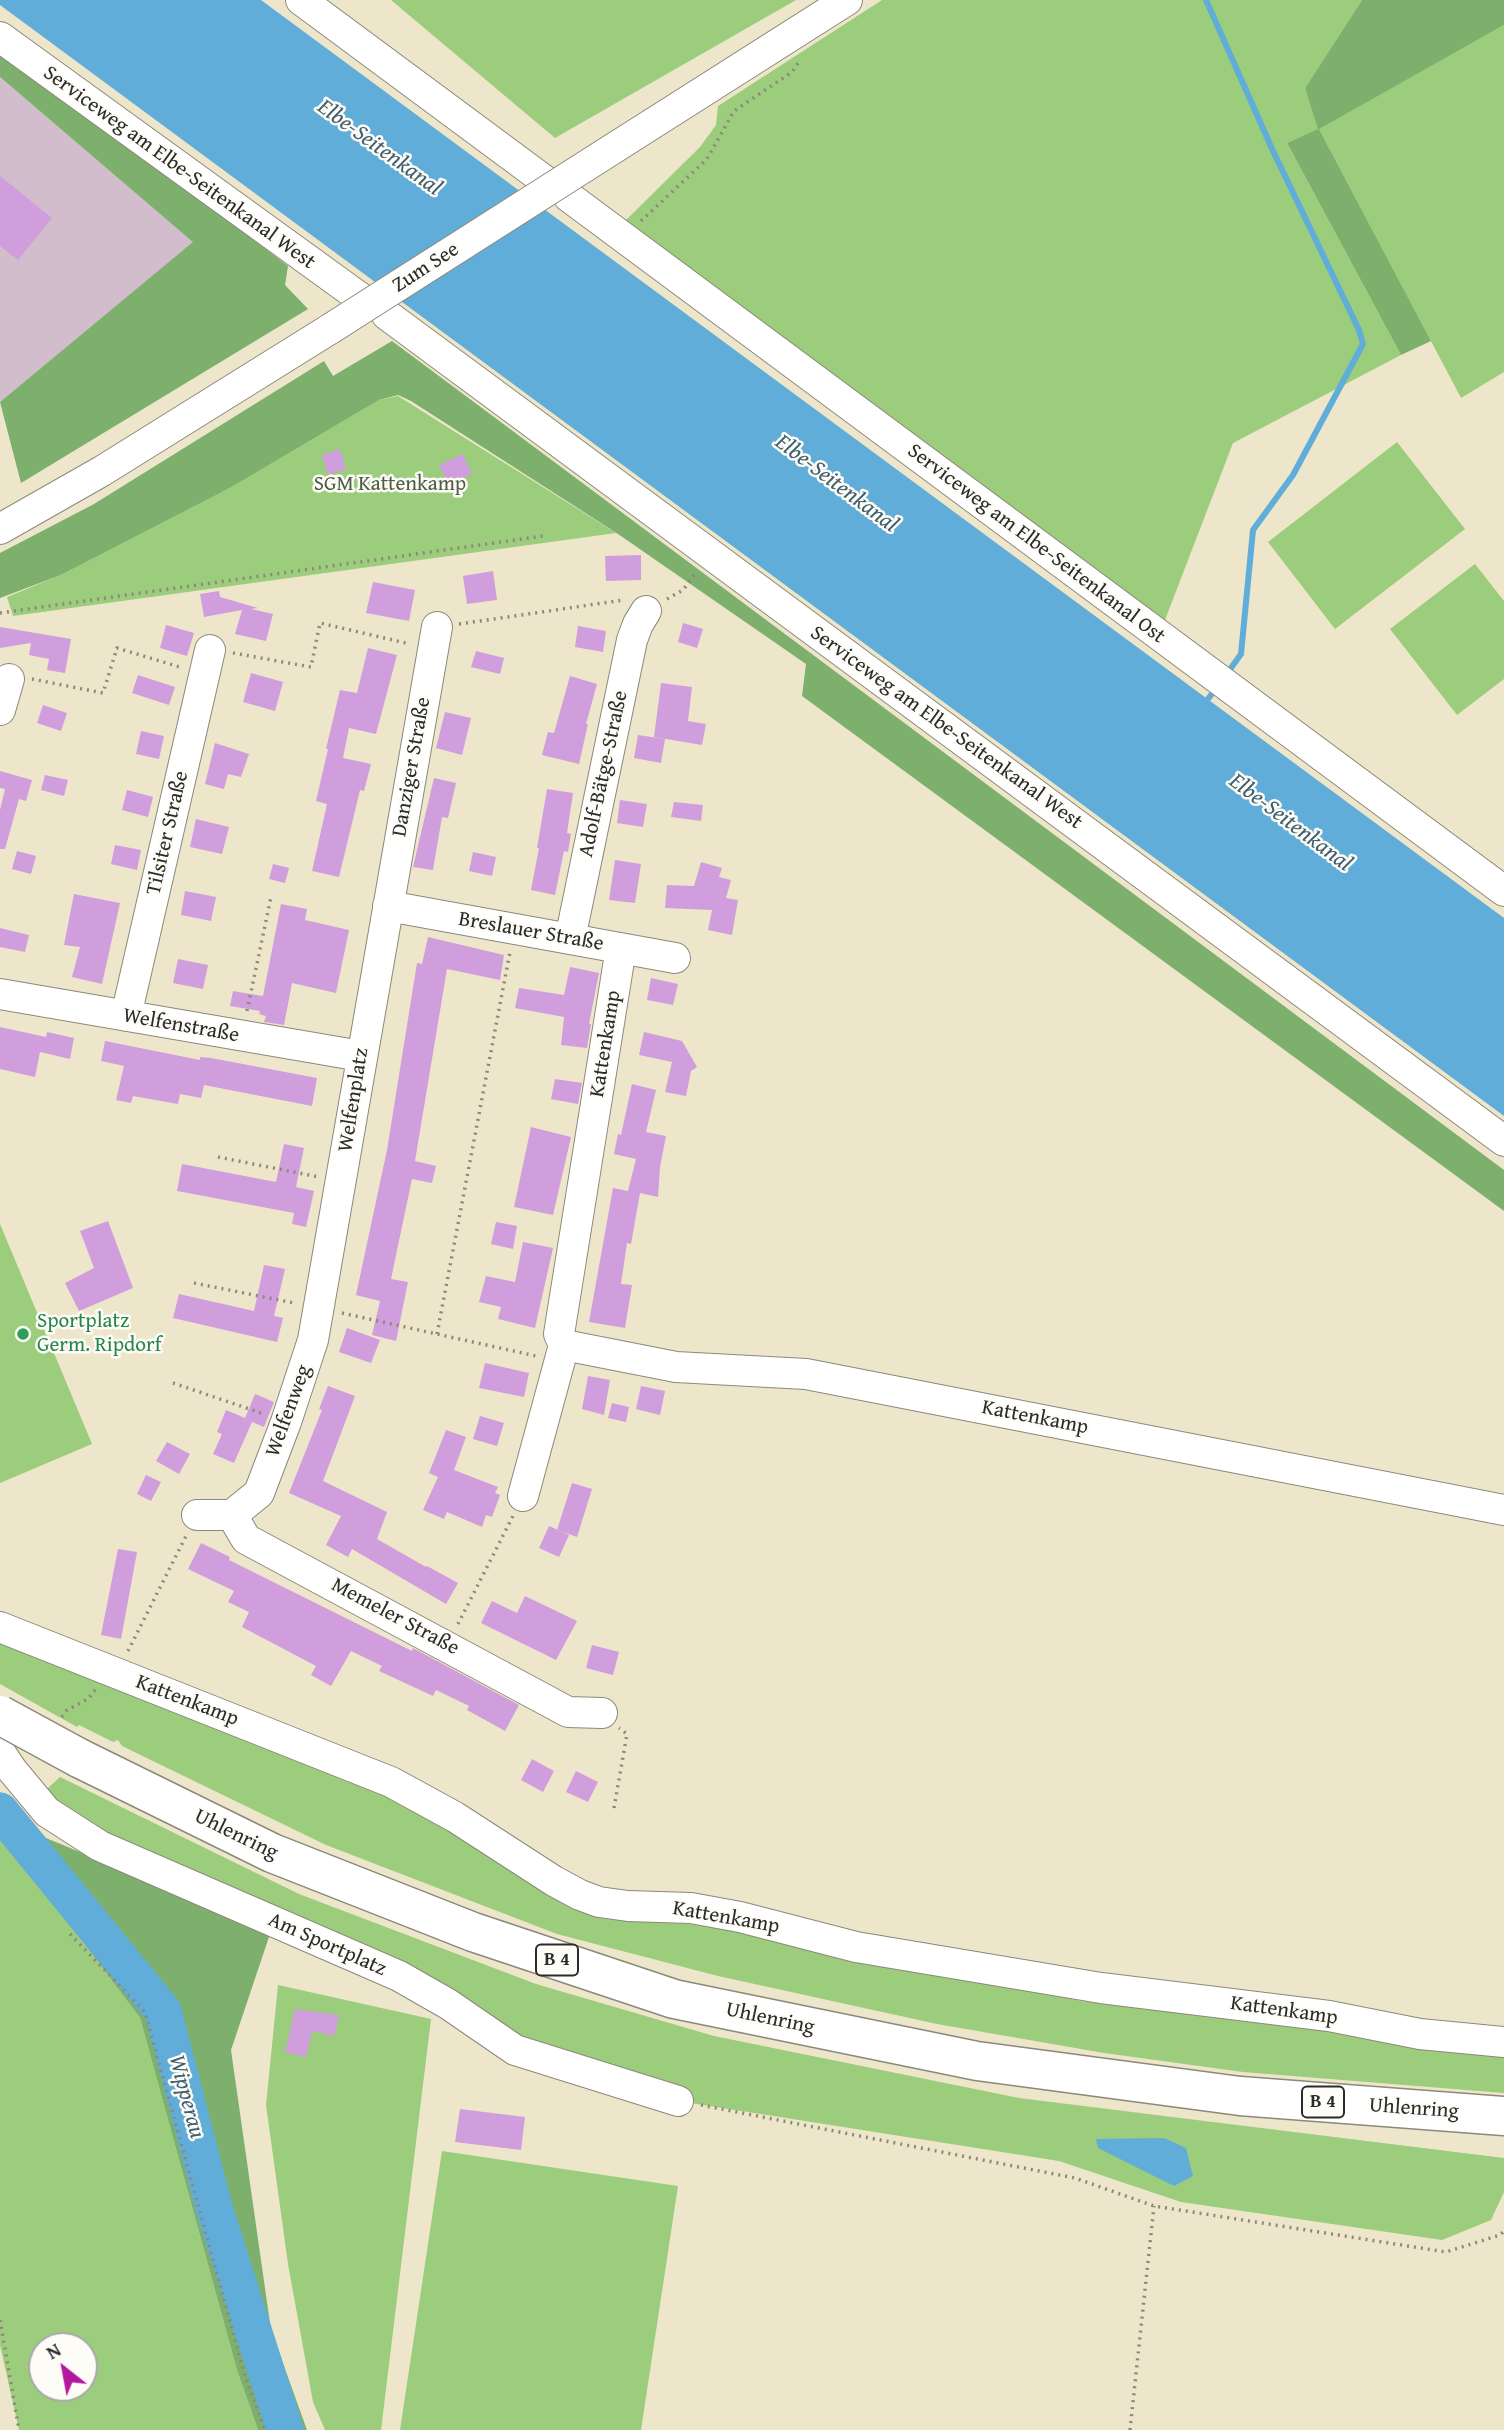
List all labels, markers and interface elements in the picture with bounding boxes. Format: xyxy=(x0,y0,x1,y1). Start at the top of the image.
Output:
street label: Serviceweg am Elbe-Seitenkanal West xyxy=(38,61,320,275)
water label: Elbe-Seitenkanal xyxy=(312,94,446,202)
street label: Zum See xyxy=(388,237,464,299)
water label: Elbe-Seitenkanal xyxy=(769,429,903,539)
street label: Serviceweg am Elbe-Seitenkanal Ost xyxy=(902,439,1170,649)
park label: SGM Kattenkamp xyxy=(314,472,466,498)
street label: Serviceweg am Elbe-Seitenkanal West xyxy=(805,621,1087,835)
street label: Adolf-Bätge-Straße xyxy=(574,688,634,860)
street label: Danziger Straße xyxy=(387,695,437,839)
water label: Elbe-Seitenkanal xyxy=(1223,768,1357,878)
street label: Tilsiter Straße xyxy=(141,769,195,897)
street label: Breslauer Straße xyxy=(456,907,606,957)
street label: Kattenkamp xyxy=(585,989,627,1099)
street label: Welfenstraße xyxy=(121,1003,241,1049)
street label: Welfenplatz xyxy=(333,1046,375,1154)
place label: Sportplatz Germ. Ripdorf xyxy=(37,1309,161,1359)
marker: Sportplatz Germ. Ripdorf xyxy=(15,1326,31,1342)
street label: Welfenweg xyxy=(261,1362,317,1460)
street label: Kattenkamp xyxy=(980,1395,1090,1441)
street label: Memeler Straße xyxy=(327,1573,463,1661)
street label: Kattenkamp xyxy=(132,1670,242,1732)
street label: Uhlenring xyxy=(190,1804,282,1866)
street label: Kattenkamp xyxy=(671,1896,781,1940)
street label: Am Sportplatz xyxy=(264,1908,390,1982)
road number: B 4 xyxy=(536,1944,578,1976)
street label: Kattenkamp xyxy=(1229,1991,1339,2031)
street label: Uhlenring xyxy=(723,1997,817,2041)
water label: Wipperau xyxy=(162,2052,210,2142)
road number: B 4 xyxy=(1302,2086,1344,2118)
street label: Uhlenring xyxy=(1368,2093,1460,2125)
north arrow xyxy=(28,2332,98,2402)
text: N xyxy=(41,2335,66,2366)

